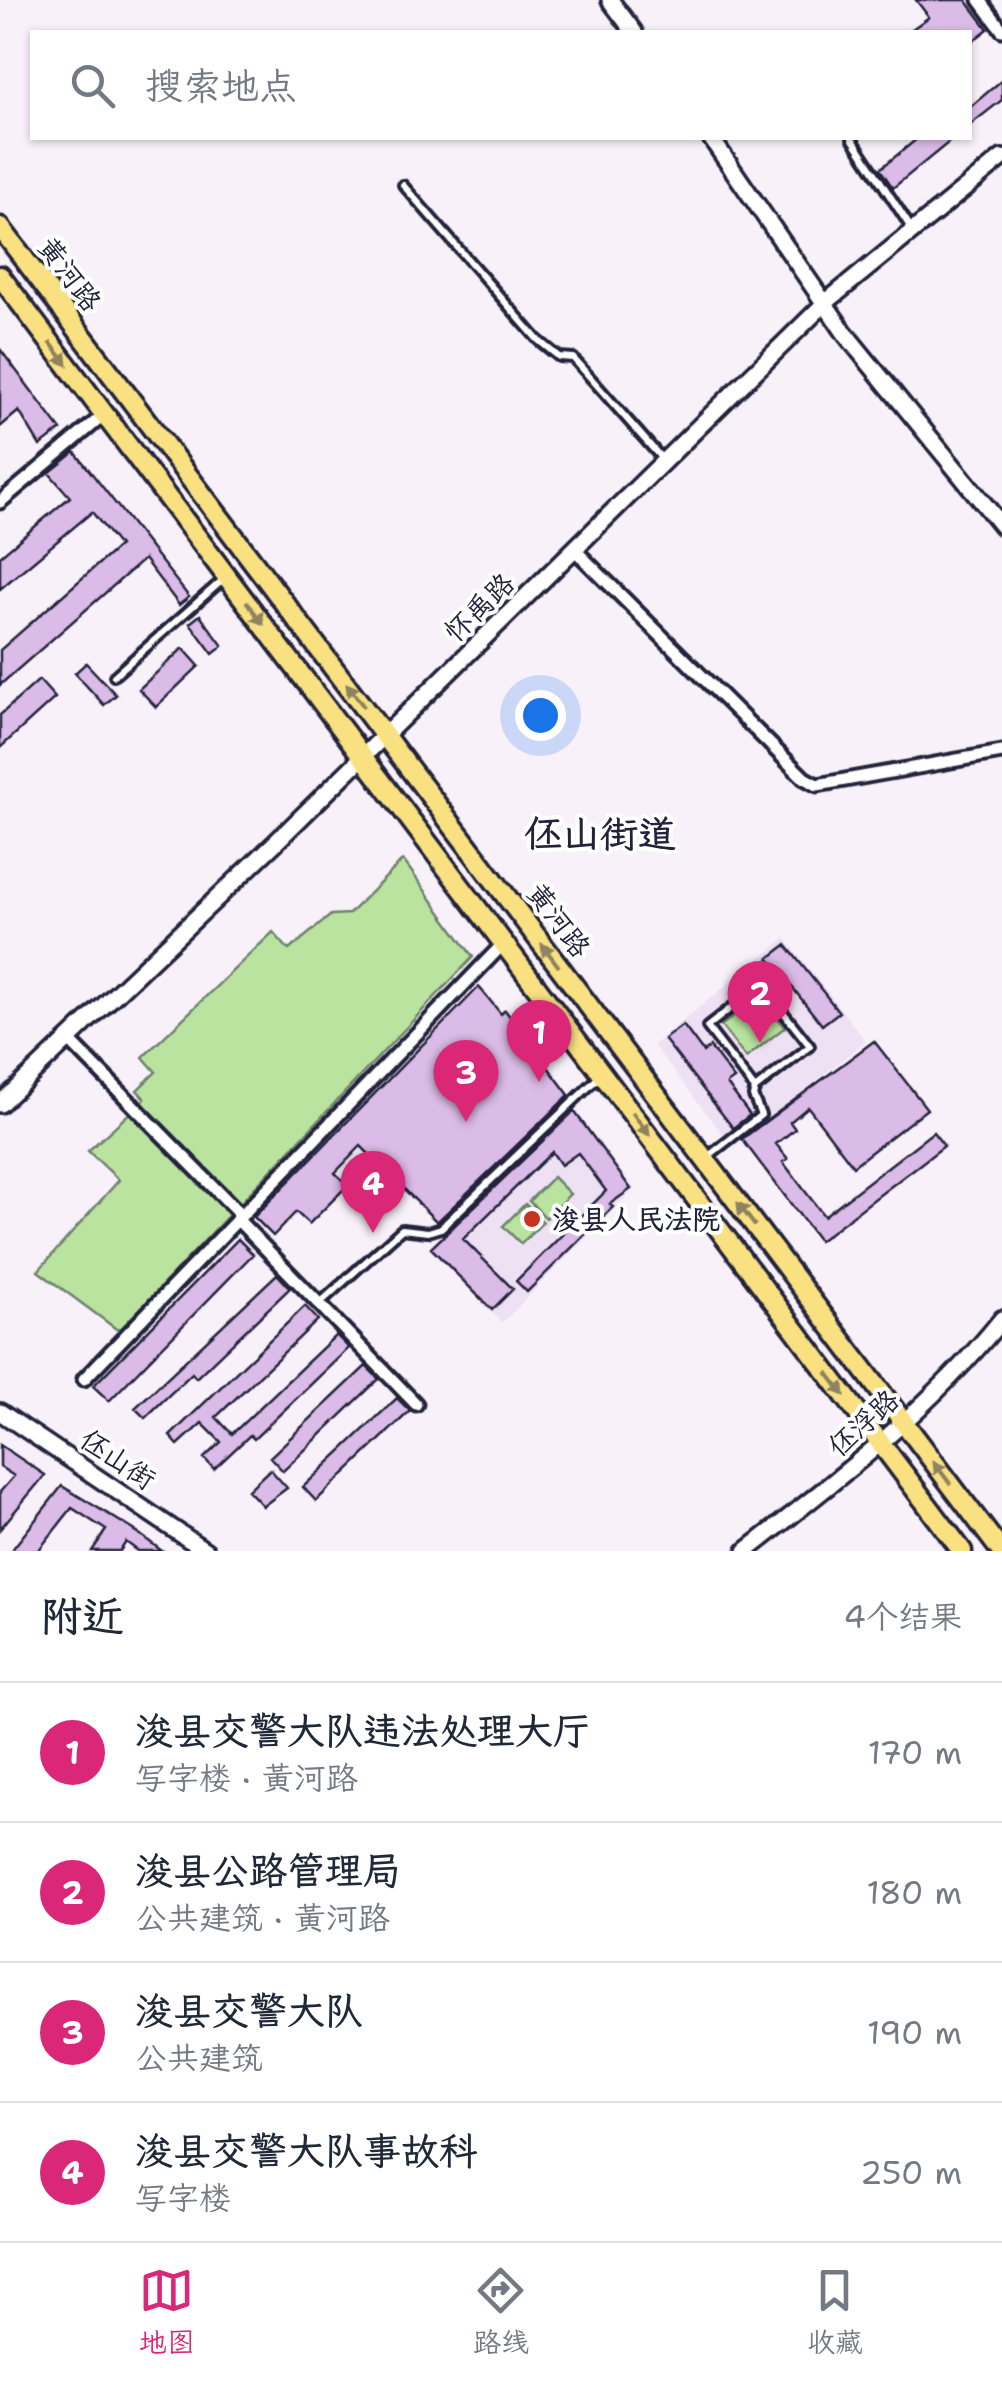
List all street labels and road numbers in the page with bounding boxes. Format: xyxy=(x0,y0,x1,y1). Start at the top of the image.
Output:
street label: 黄河路 xyxy=(30,229,110,319)
street label: 怀禹路 xyxy=(436,564,522,650)
street label: 黄河路 xyxy=(519,875,599,965)
street label: 伾浮路 xyxy=(819,1381,907,1465)
street label: 伾山街 xyxy=(73,1420,163,1498)

